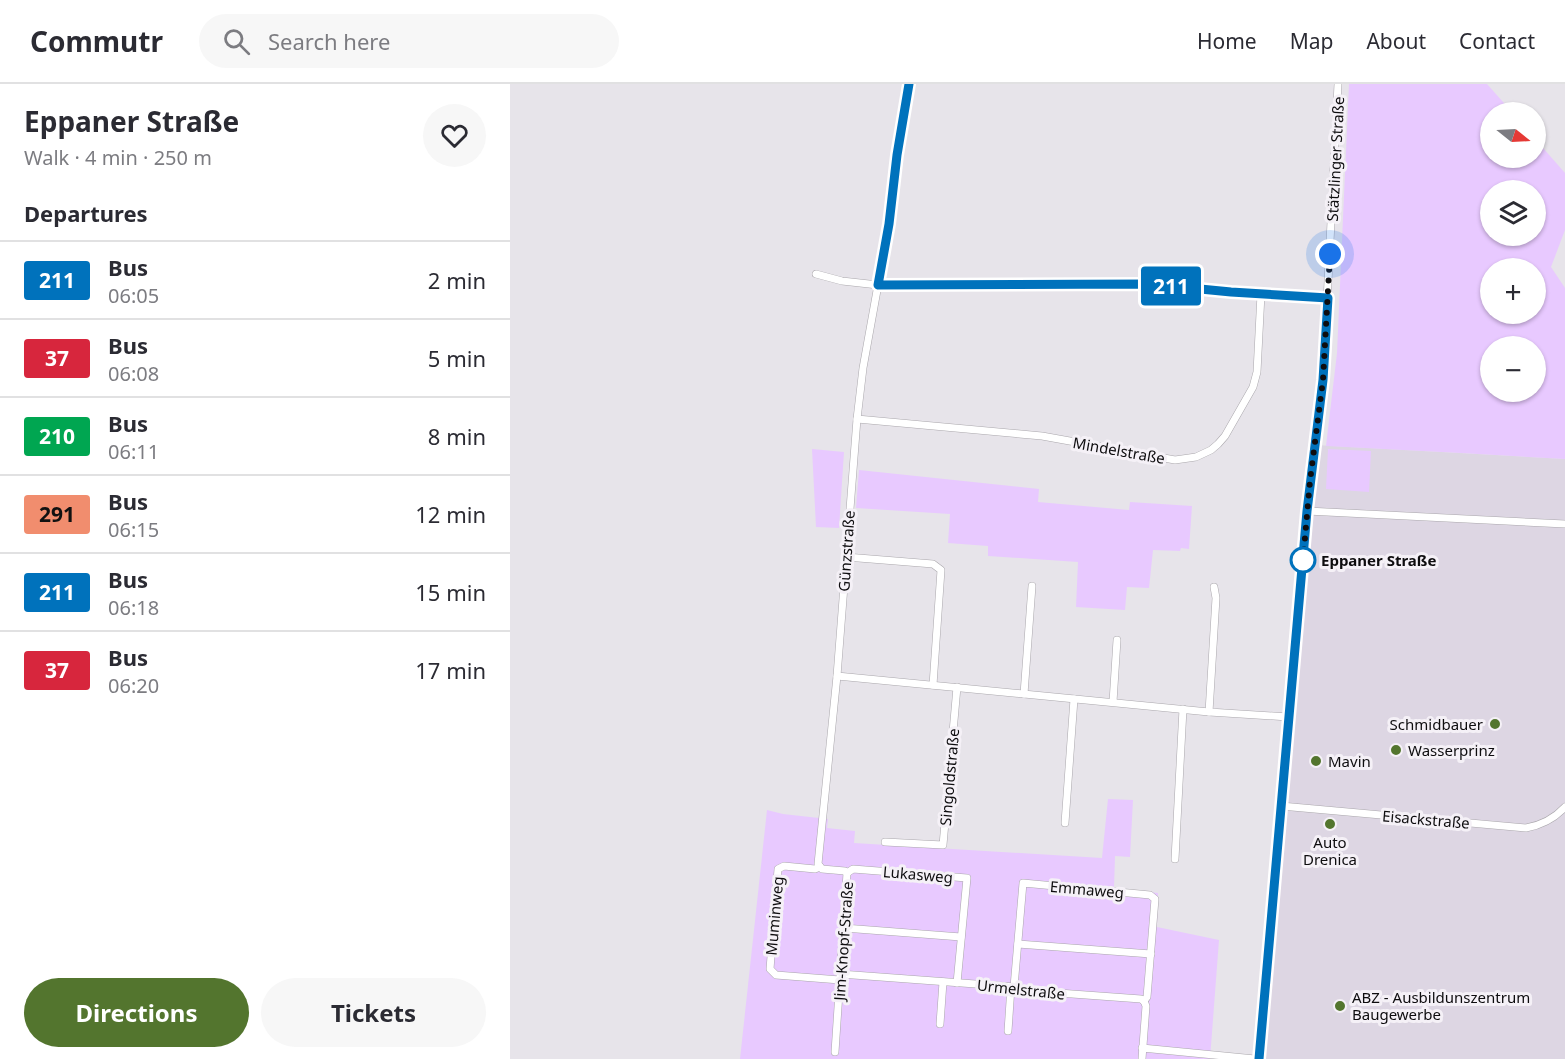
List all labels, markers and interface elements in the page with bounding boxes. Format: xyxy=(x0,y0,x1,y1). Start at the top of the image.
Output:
search box xyxy=(199,14,619,68)
text: Commutr xyxy=(30,22,163,60)
icon: search xyxy=(220,25,253,58)
text: Search here xyxy=(268,26,390,56)
text: Home xyxy=(1197,27,1257,55)
text: Map xyxy=(1290,27,1333,55)
text: About xyxy=(1366,27,1426,55)
text: Contact xyxy=(1459,27,1535,55)
street label: Stätzlinger Straße xyxy=(1322,96,1348,222)
text: Eppaner Straße xyxy=(24,102,239,140)
north arrow xyxy=(1480,102,1546,168)
map controls xyxy=(1480,102,1546,402)
button: heart xyxy=(423,104,486,167)
text: Walk · 4 min · 250 m xyxy=(24,144,212,171)
button: layers xyxy=(1480,180,1546,246)
text: Departures xyxy=(24,198,148,228)
your location xyxy=(1315,239,1345,269)
text: Bus xyxy=(108,252,148,282)
button: + xyxy=(1480,258,1546,324)
text: 2 min xyxy=(428,265,486,295)
text: 211 xyxy=(39,266,75,294)
line badge: 211 xyxy=(1136,266,1206,306)
text: 211 xyxy=(1153,272,1189,300)
text: 06:05 xyxy=(108,282,159,309)
text: Bus xyxy=(108,330,148,360)
button: − xyxy=(1480,336,1546,402)
text: 5 min xyxy=(428,343,486,373)
text: 37 xyxy=(45,344,69,372)
text: 06:08 xyxy=(108,360,159,387)
text: Bus xyxy=(108,408,148,438)
text: 8 min xyxy=(428,421,486,451)
text: 210 xyxy=(39,422,75,450)
street label: Mindelstraße xyxy=(1071,432,1167,468)
text: 06:11 xyxy=(108,438,159,465)
text: Bus xyxy=(108,486,148,516)
text: 12 min xyxy=(415,499,486,529)
text: 291 xyxy=(39,500,75,528)
street label: Günzstraße xyxy=(833,510,859,592)
text: 06:15 xyxy=(108,516,159,543)
marker: Eppaner Straße xyxy=(1290,547,1316,573)
place label: Eppaner Straße xyxy=(1321,550,1436,570)
text: Bus xyxy=(108,564,148,594)
text: 15 min xyxy=(415,577,486,607)
text: 211 xyxy=(39,578,75,606)
text: 06:18 xyxy=(108,594,159,621)
text: Bus xyxy=(108,642,148,672)
text: 17 min xyxy=(415,655,486,685)
text: 37 xyxy=(45,656,69,684)
text: 06:20 xyxy=(108,672,159,699)
place label: Schmidbauer xyxy=(1390,714,1483,734)
marker: Schmidbauer xyxy=(1488,717,1502,731)
street label: Singoldstraße xyxy=(935,728,963,826)
place label: Wasserprinz xyxy=(1408,740,1495,760)
marker: Wasserprinz xyxy=(1389,743,1403,757)
place label: Mavin xyxy=(1328,751,1371,771)
marker: Mavin xyxy=(1309,754,1323,768)
street label: Eisackstraße xyxy=(1381,805,1471,833)
marker: Auto Drenica xyxy=(1323,817,1337,831)
place label: Auto Drenica xyxy=(1303,832,1357,869)
street label: Lukasweg xyxy=(882,861,954,887)
street label: Muminweg xyxy=(761,876,787,956)
street label: Emmaweg xyxy=(1049,876,1125,902)
street label: Jim-Knopf-Straße xyxy=(829,881,857,1003)
street label: Urmelstraße xyxy=(976,974,1066,1004)
button: Directions xyxy=(24,978,249,1047)
button: Tickets xyxy=(261,978,486,1047)
place label: ABZ - Ausbildunszentrum Baugewerbe xyxy=(1352,987,1530,1024)
marker: ABZ - Ausbildunszentrum Baugewerbe xyxy=(1333,999,1347,1013)

